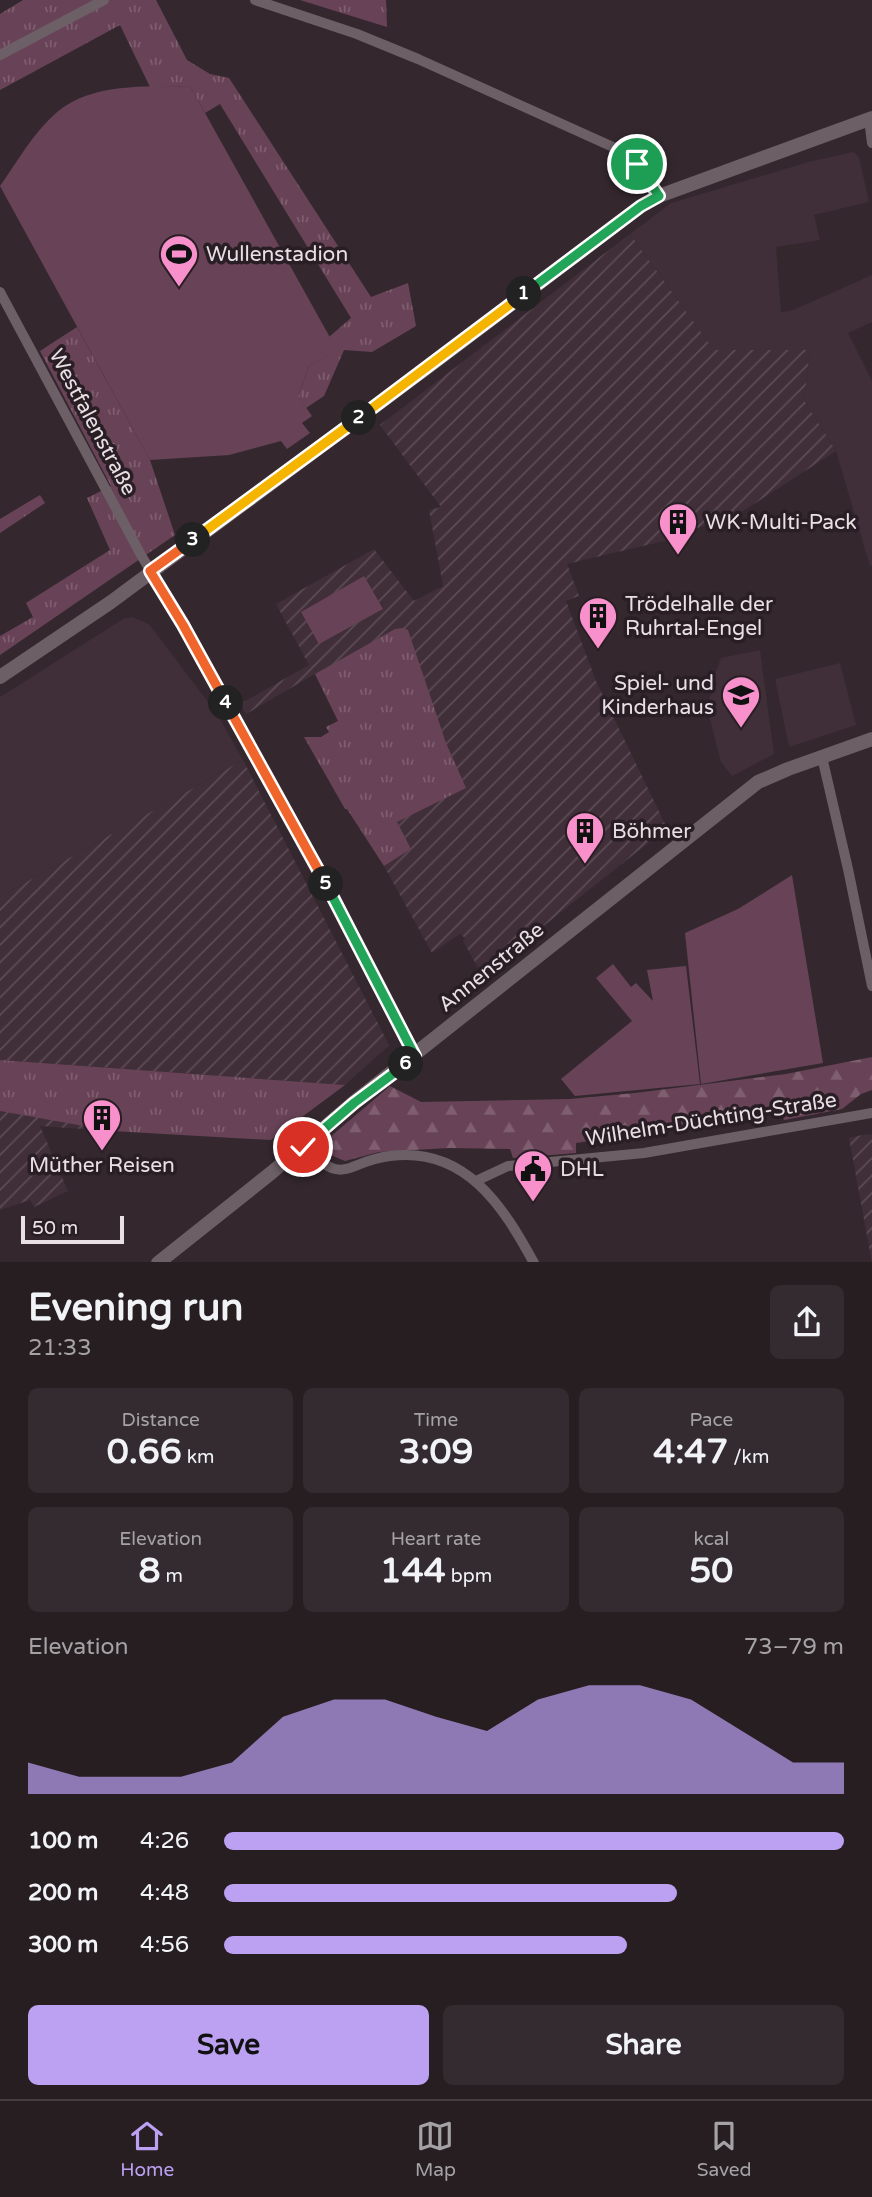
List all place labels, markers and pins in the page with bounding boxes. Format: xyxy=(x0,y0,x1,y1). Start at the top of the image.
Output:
pin xyxy=(607,134,667,194)
sports icon: Wullenstadion xyxy=(158,233,200,288)
place label: Wullenstadion xyxy=(206,242,348,267)
pin: 1 xyxy=(506,276,542,312)
pin: 2 xyxy=(342,400,376,436)
building icon: WK-Multi-Pack xyxy=(657,501,699,556)
place label: WK-Multi-Pack xyxy=(705,510,857,535)
pin: 3 xyxy=(176,522,210,558)
place label: Trödelhalle der Ruhrtal-Engel xyxy=(625,592,773,641)
building icon: Trödelhalle der Ruhrtal-Engel xyxy=(577,595,619,650)
place label: Spiel- und Kinderhaus xyxy=(601,671,714,720)
school or university icon: Spiel- und Kinderhaus xyxy=(720,674,762,729)
pin: 4 xyxy=(208,686,244,720)
building icon: Böhmer xyxy=(564,810,606,865)
place label: Böhmer xyxy=(612,819,691,844)
pin: 5 xyxy=(308,866,344,902)
pin: 6 xyxy=(388,1046,424,1082)
building icon: Müther Reisen xyxy=(81,1097,123,1152)
pin xyxy=(273,1117,333,1177)
public building icon: DHL xyxy=(512,1148,554,1203)
place label: Müther Reisen xyxy=(29,1153,175,1178)
place label: DHL xyxy=(560,1157,604,1182)

